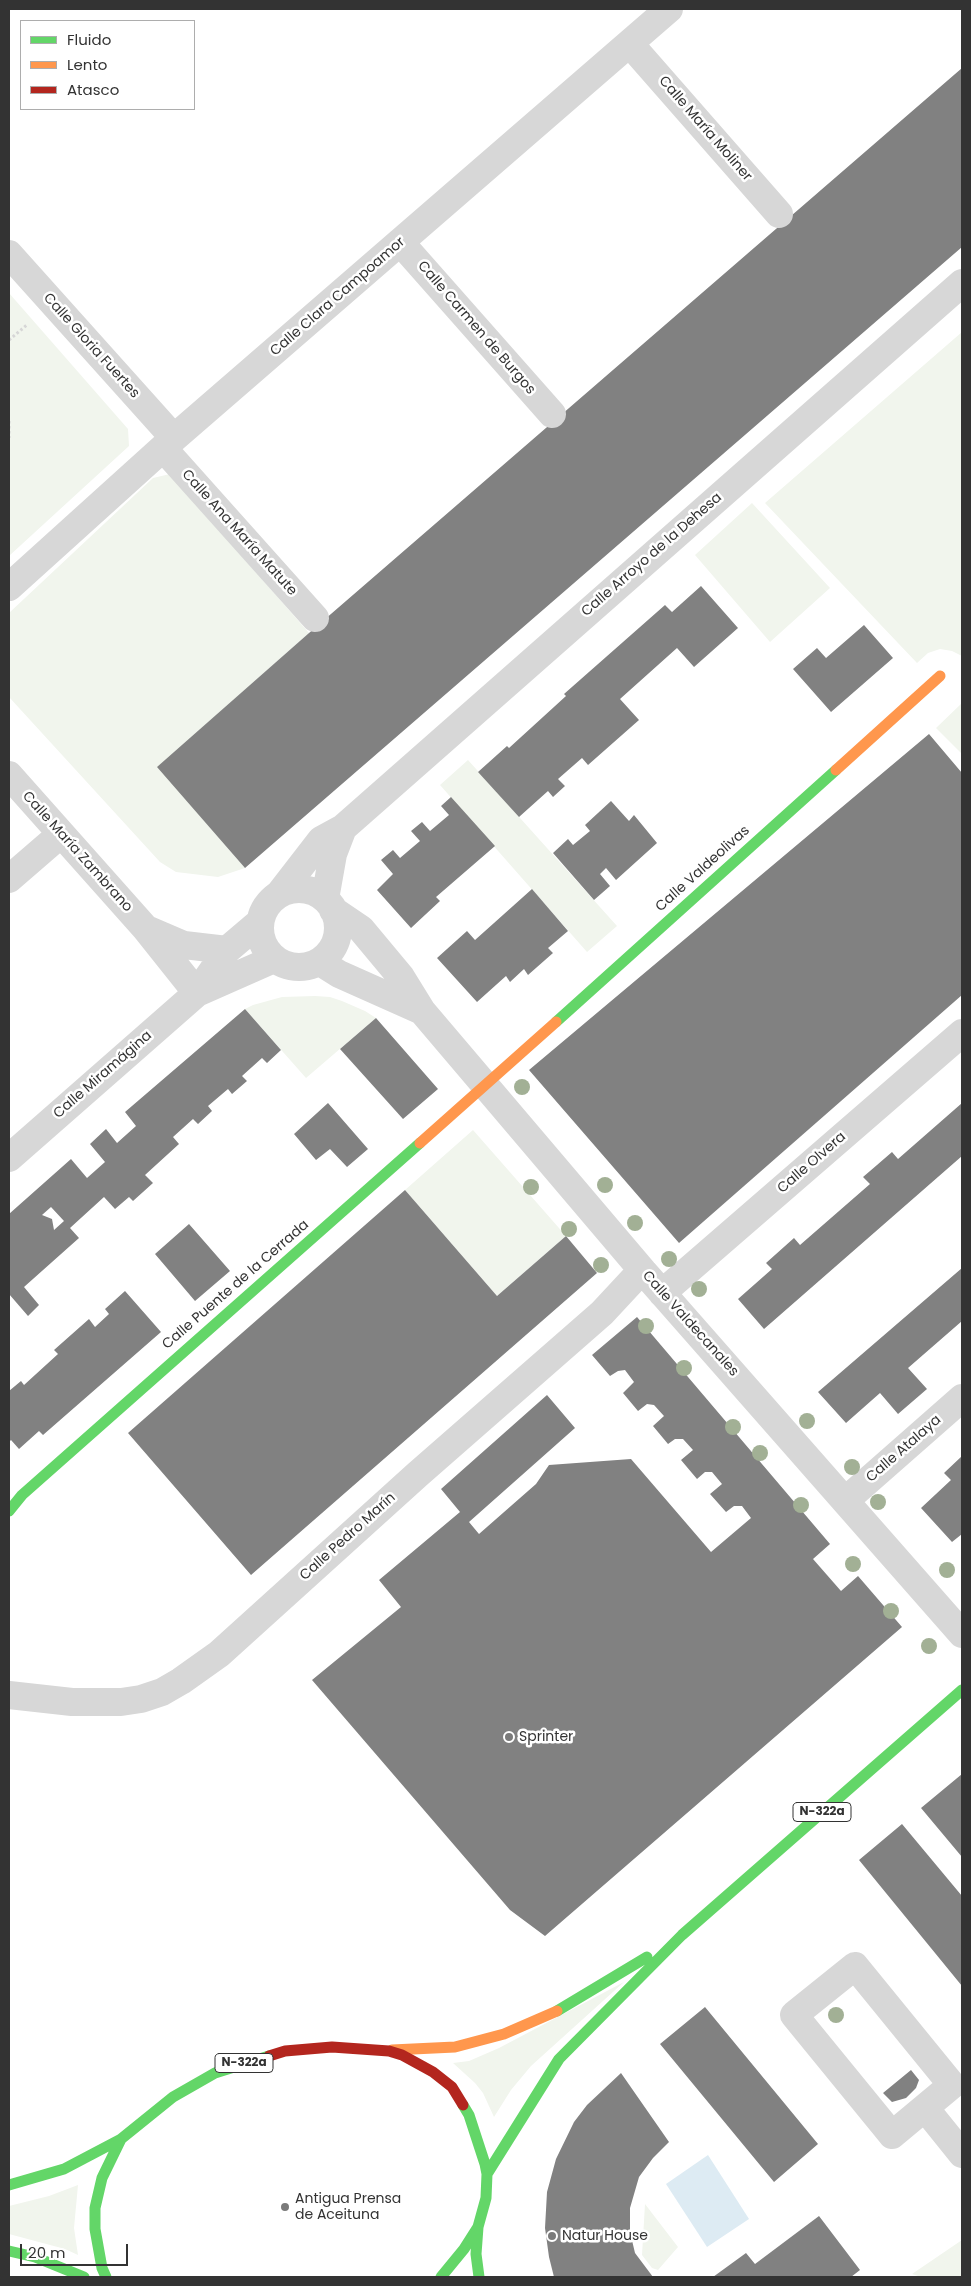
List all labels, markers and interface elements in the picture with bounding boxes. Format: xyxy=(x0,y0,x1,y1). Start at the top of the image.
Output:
legend xyxy=(20,20,195,110)
text: Fluido xyxy=(67,29,111,50)
text: Lento xyxy=(67,54,107,75)
street label: Calle María Moliner xyxy=(655,73,755,185)
text: Atasco xyxy=(67,79,119,100)
street label: Calle Clara Campoamor xyxy=(267,234,409,360)
street label: Calle Carmen de Burgos xyxy=(413,258,539,398)
street label: Calle Gloria Fuertes xyxy=(39,290,143,402)
street label: Calle Ana María Matute xyxy=(178,466,300,600)
street label: Calle Arroyo de la Dehesa xyxy=(578,489,726,621)
street label: Calle María Zambrano xyxy=(18,788,136,916)
street label: Calle Valdeolivas xyxy=(653,822,753,916)
street label: Calle Miramágina xyxy=(50,1028,156,1122)
street label: Calle Olvera xyxy=(774,1129,850,1197)
street label: Calle Puente de la Cerrada xyxy=(159,1217,313,1353)
street label: Calle Valdecanales xyxy=(638,1268,742,1380)
street label: Calle Atalaya xyxy=(863,1412,945,1486)
street label: Calle Pedro Marín xyxy=(297,1490,399,1584)
place label: Sprinter xyxy=(519,1729,573,1745)
marker: Sprinter xyxy=(503,1731,515,1743)
road number: N-322a xyxy=(793,1802,851,1821)
road number: N-322a xyxy=(215,2054,273,2072)
place label: Antigua Prensa de Aceituna xyxy=(295,2191,401,2224)
marker: Antigua Prensa de Aceituna xyxy=(279,2201,291,2213)
place label: Natur House xyxy=(562,2228,648,2244)
marker: Natur House xyxy=(546,2230,558,2242)
scale bar xyxy=(22,2234,130,2266)
text: 20 m xyxy=(28,2242,66,2263)

